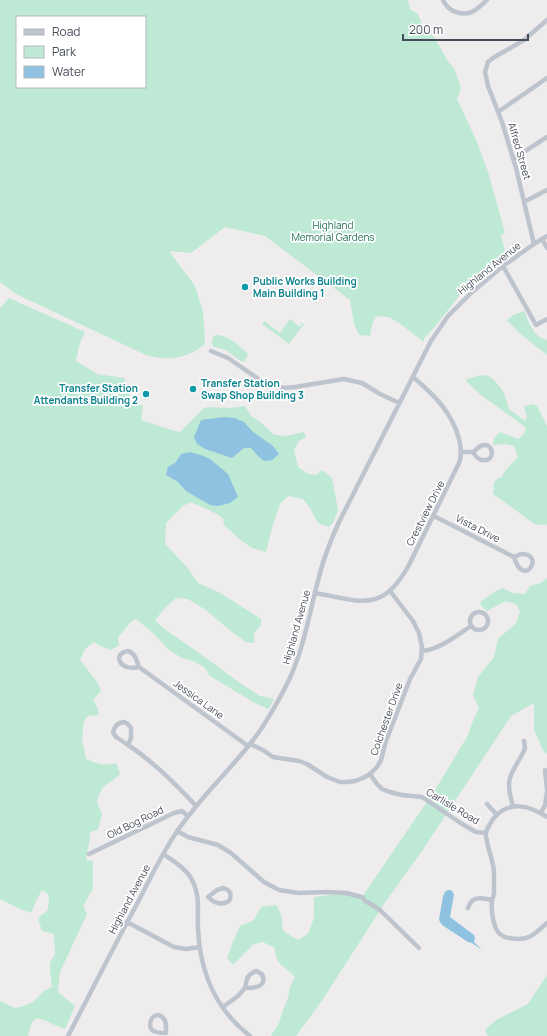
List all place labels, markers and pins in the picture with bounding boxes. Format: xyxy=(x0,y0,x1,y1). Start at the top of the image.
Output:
place label: Public Works Building Main Building 1 xyxy=(253,274,357,300)
marker: Public Works Building Main Building 1 xyxy=(240,282,250,292)
place label: Transfer Station Swap Shop Building 3 xyxy=(201,376,304,402)
place label: Transfer Station Attendants Building 2 xyxy=(34,381,138,407)
marker: Transfer Station Swap Shop Building 3 xyxy=(188,384,198,394)
marker: Transfer Station Attendants Building 2 xyxy=(141,389,151,399)

